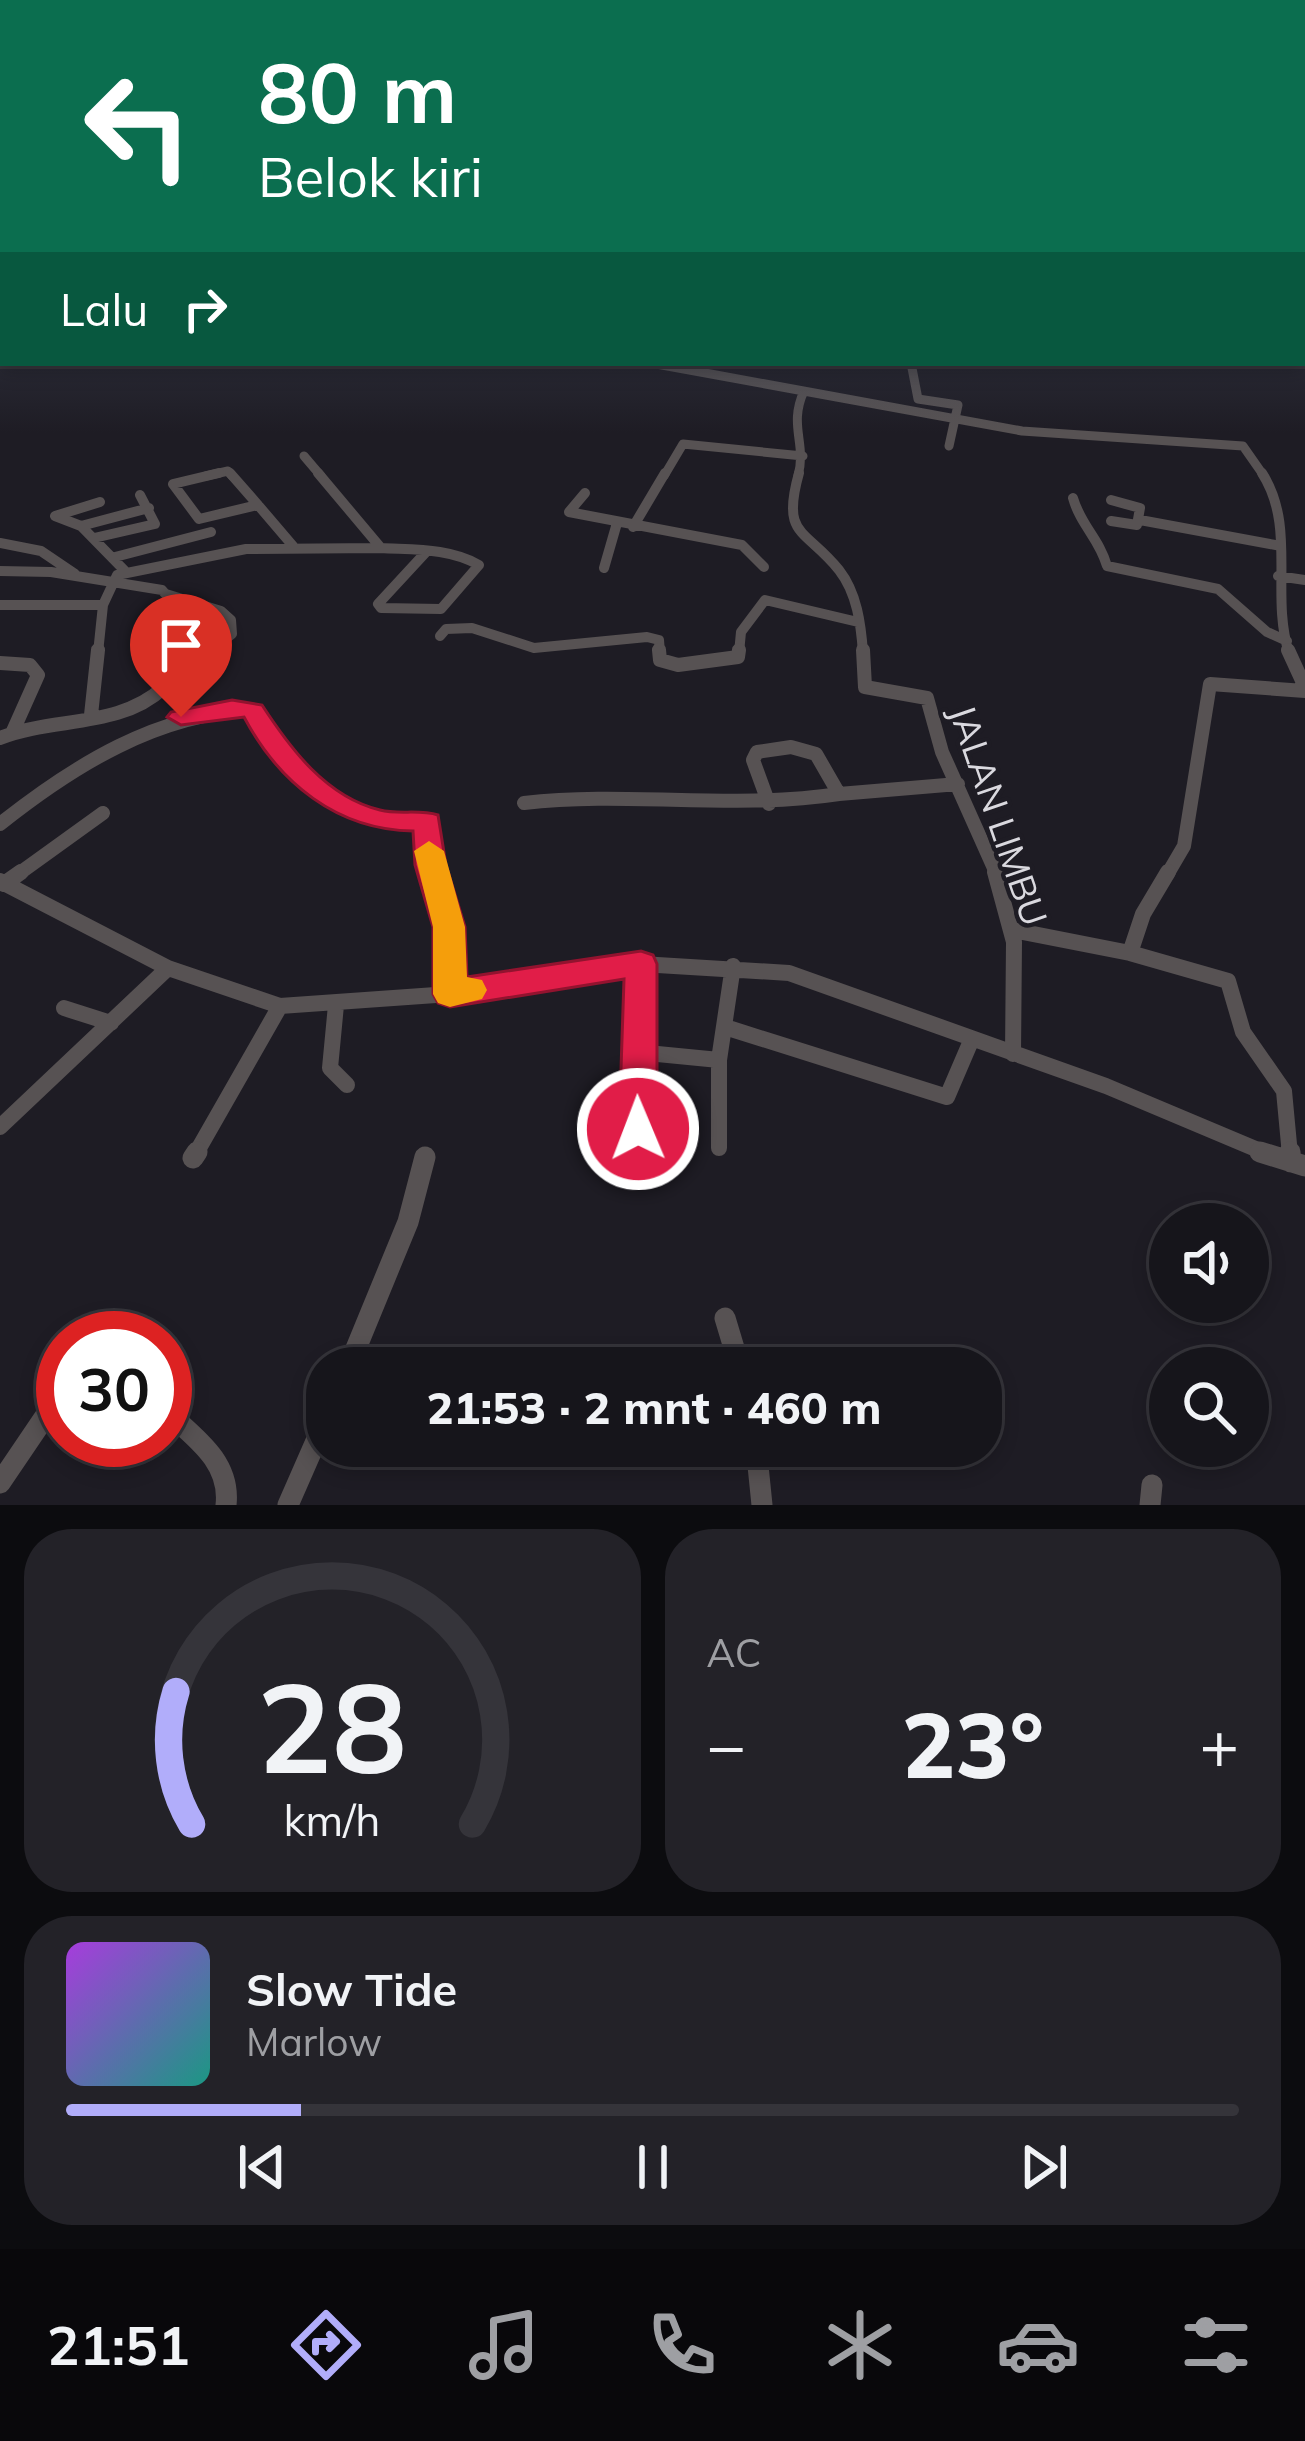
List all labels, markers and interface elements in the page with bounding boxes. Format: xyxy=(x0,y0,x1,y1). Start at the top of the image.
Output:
text: 80 m xyxy=(258,39,457,144)
icon: left xyxy=(60,48,216,204)
text: Belok kiri xyxy=(258,143,483,211)
icon: right xyxy=(172,276,238,342)
text: Lalu xyxy=(60,281,148,337)
pin xyxy=(130,594,232,717)
icon: arrive xyxy=(148,612,214,678)
street label: JALAN LIMBU xyxy=(940,699,1058,931)
position arrow xyxy=(575,1066,701,1192)
map controls xyxy=(1149,1203,1269,1467)
button: sound xyxy=(1149,1203,1269,1323)
speed limit sign: 30 xyxy=(36,1311,192,1467)
button: search xyxy=(1149,1347,1269,1467)
text: 21:53 · 2 mnt · 460 m xyxy=(427,1379,881,1435)
text: AC xyxy=(707,1628,761,1677)
text: 28 xyxy=(257,1648,407,1804)
text: 23° xyxy=(901,1688,1044,1801)
text: − xyxy=(707,1703,746,1786)
text: + xyxy=(1199,1703,1239,1786)
text: km/h xyxy=(284,1792,381,1846)
text: Slow Tide xyxy=(246,1961,457,2017)
text: Marlow xyxy=(246,2017,382,2066)
icon: previous xyxy=(229,2134,295,2200)
icon: pause xyxy=(620,2134,686,2200)
icon: next xyxy=(1011,2134,1077,2200)
icon: directions xyxy=(284,2303,368,2387)
icon: music xyxy=(462,2303,546,2387)
icon: phone xyxy=(640,2303,724,2387)
icon: climate xyxy=(818,2303,902,2387)
icon: car xyxy=(996,2303,1080,2387)
icon: filters xyxy=(1174,2303,1258,2387)
text: 21:51 xyxy=(47,2311,190,2379)

